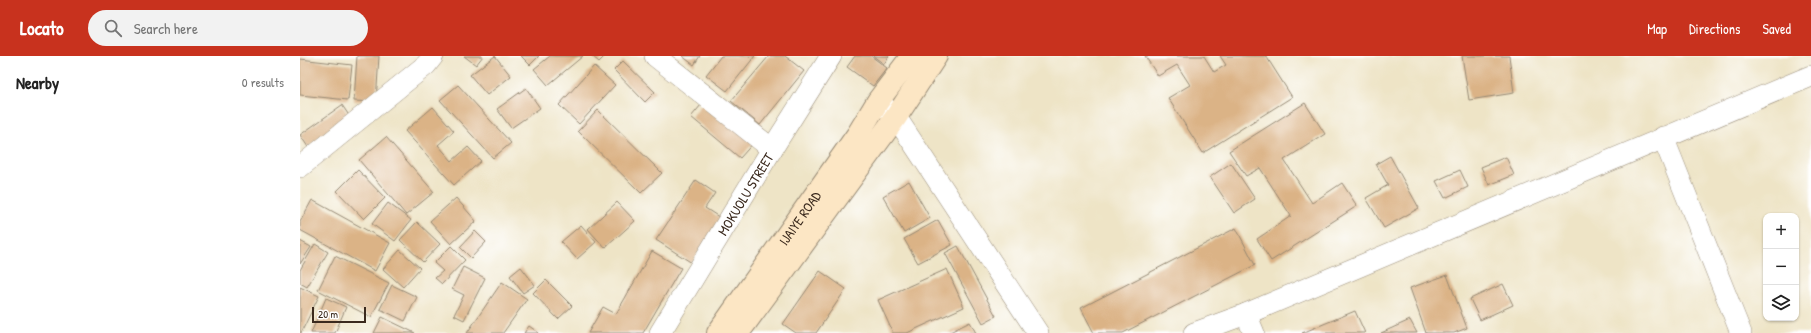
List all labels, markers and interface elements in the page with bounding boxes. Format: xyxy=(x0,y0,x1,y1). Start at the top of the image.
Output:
search box xyxy=(88,10,368,46)
text: Locato xyxy=(20,15,64,41)
icon: search xyxy=(102,17,124,39)
text: Search here xyxy=(134,18,198,39)
text: Map xyxy=(1647,19,1667,38)
text: Directions xyxy=(1689,19,1740,38)
text: Saved xyxy=(1762,19,1791,38)
text: Nearby xyxy=(16,71,59,94)
text: 0 results xyxy=(242,73,284,91)
street label: MOKUOLU STREET xyxy=(712,149,777,239)
street label: IJAIYE ROAD xyxy=(774,187,825,248)
map controls xyxy=(1763,213,1799,321)
button: + xyxy=(1763,213,1799,249)
button: − xyxy=(1763,249,1799,285)
button: layers xyxy=(1763,285,1799,321)
scale bar xyxy=(312,305,366,324)
text: 20 m xyxy=(318,307,338,321)

